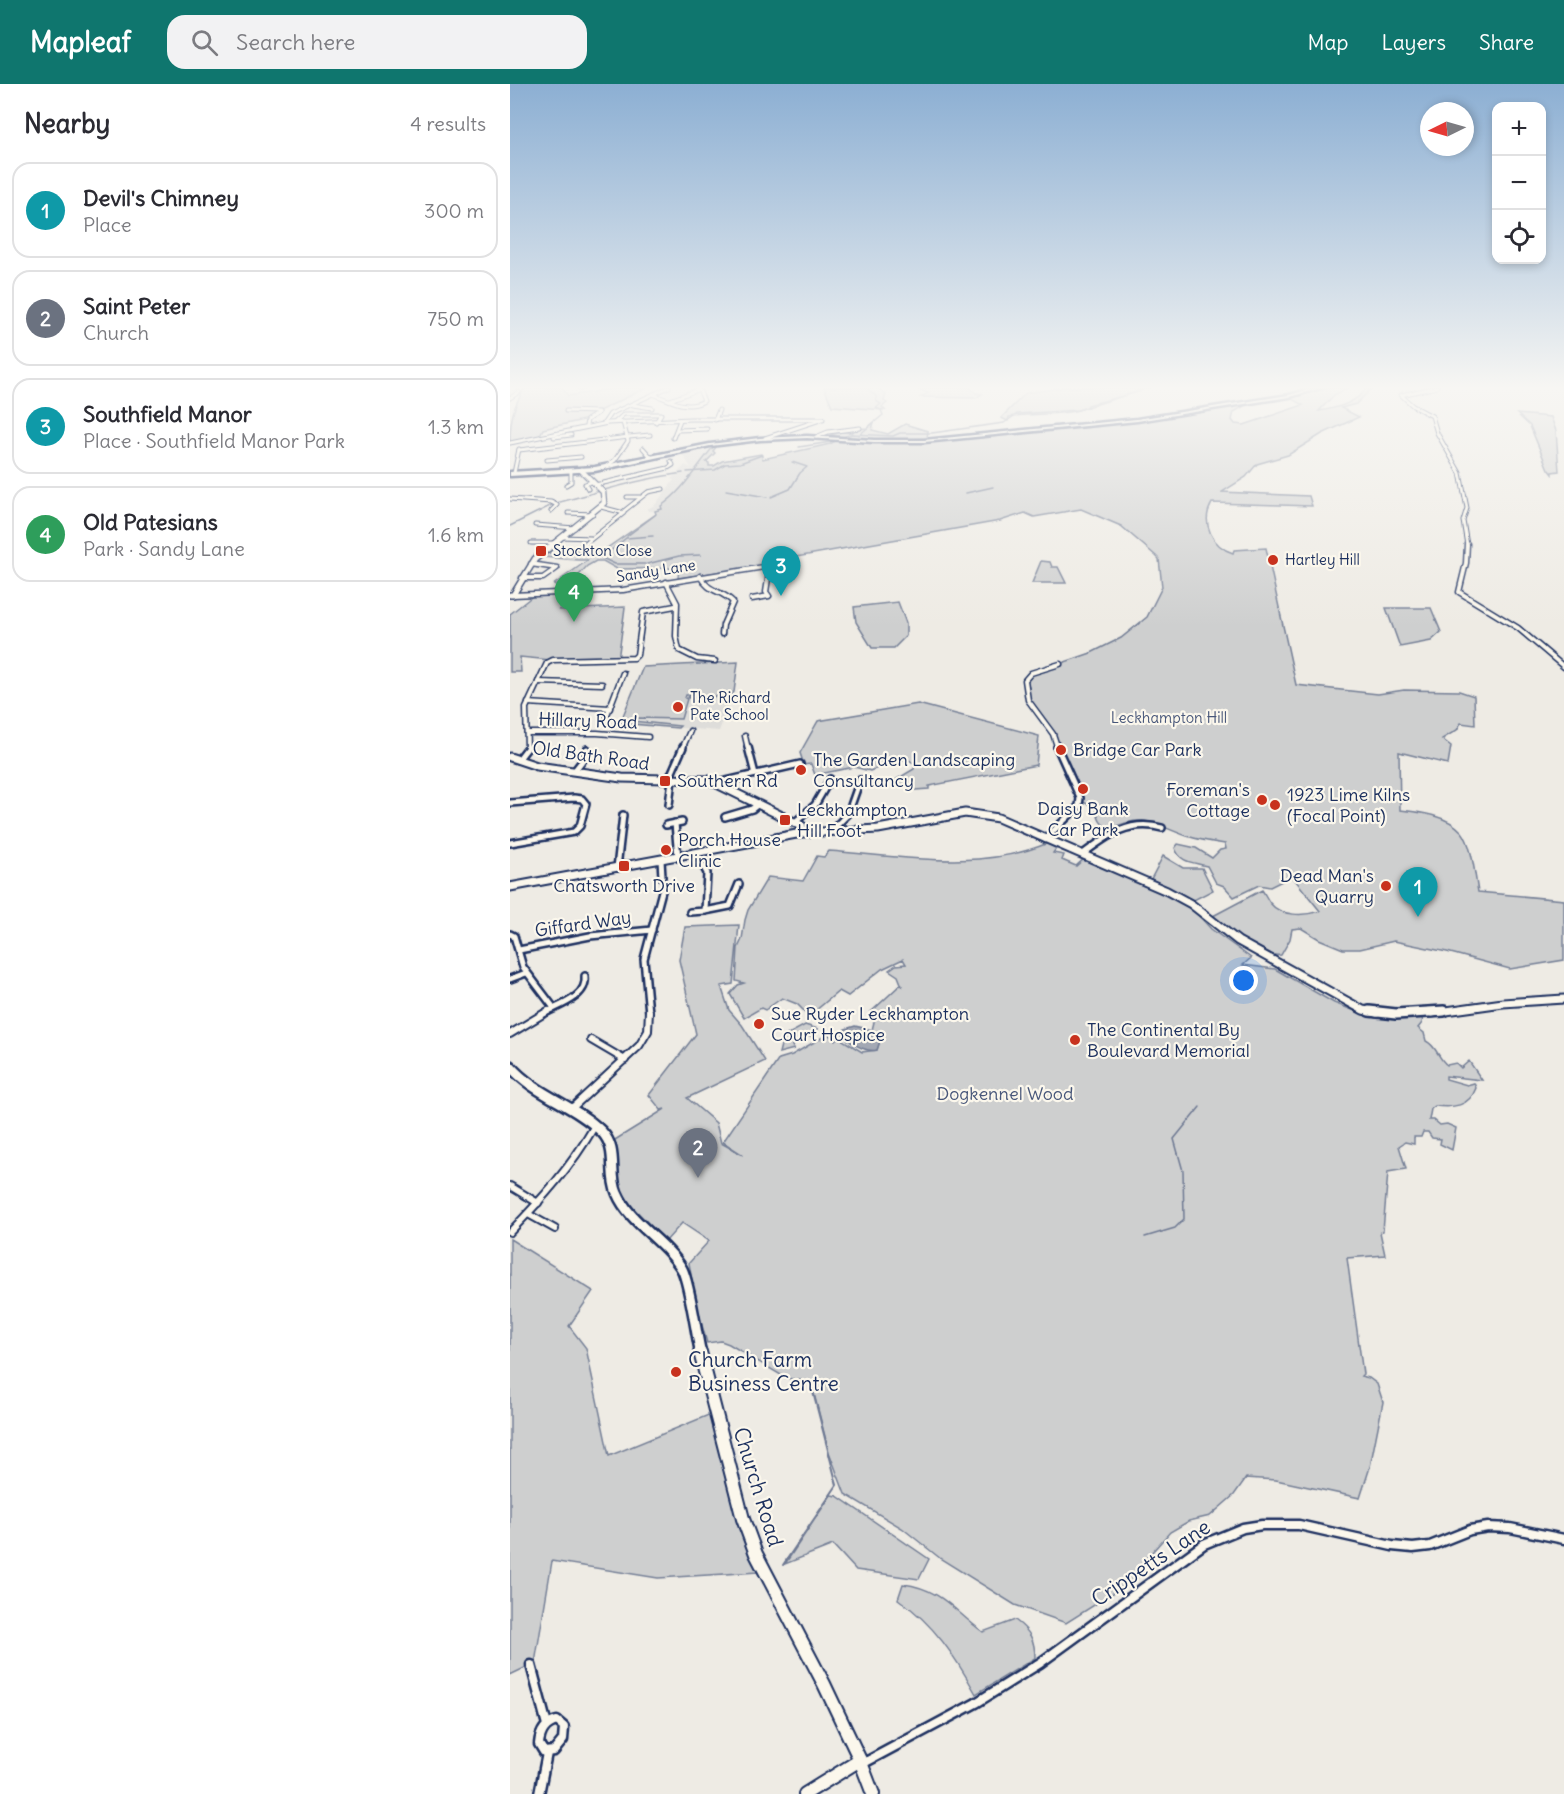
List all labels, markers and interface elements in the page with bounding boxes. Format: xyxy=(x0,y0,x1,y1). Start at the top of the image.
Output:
search box xyxy=(167,15,587,69)
text: Mapleaf xyxy=(30,24,131,60)
icon: search xyxy=(188,26,221,59)
text: Search here xyxy=(236,28,355,56)
text: Map xyxy=(1308,29,1348,56)
text: Layers xyxy=(1381,29,1446,56)
text: Share xyxy=(1479,29,1534,56)
north arrow xyxy=(1420,102,1474,156)
map controls xyxy=(1492,102,1546,264)
button: + xyxy=(1492,102,1546,156)
text: Nearby xyxy=(24,107,110,140)
text: 4 results xyxy=(410,111,486,136)
button: − xyxy=(1492,156,1546,210)
text: Devil's Chimney xyxy=(83,184,239,212)
text: 1 xyxy=(42,198,49,223)
text: 300 m xyxy=(424,198,484,223)
button: locate xyxy=(1492,210,1546,264)
text: Place xyxy=(83,212,131,237)
text: Saint Peter xyxy=(83,292,190,320)
text: 2 xyxy=(40,306,51,331)
text: 750 m xyxy=(427,306,484,331)
text: Church xyxy=(83,320,149,345)
text: Southfield Manor xyxy=(83,400,252,428)
text: 3 xyxy=(40,414,51,439)
text: 1.3 km xyxy=(428,414,484,439)
text: Place · Southfield Manor Park xyxy=(83,428,345,453)
text: Old Patesians xyxy=(83,508,218,536)
text: 4 xyxy=(40,522,51,547)
text: 1.6 km xyxy=(428,522,484,547)
text: Park · Sandy Lane xyxy=(83,536,245,561)
place label: Stockton Close xyxy=(553,541,652,560)
marker: Stockton Close xyxy=(534,544,548,558)
pin: 3 xyxy=(762,546,800,596)
place label: Hartley Hill xyxy=(1285,550,1360,569)
marker: Hartley Hill xyxy=(1266,553,1280,567)
street label: Sandy Lane xyxy=(615,555,697,586)
pin: 4 xyxy=(554,572,594,622)
place label: The Richard Pate School xyxy=(690,688,771,724)
marker: The Richard Pate School xyxy=(671,700,685,714)
street label: Hillary Road xyxy=(538,707,638,734)
park label: Leckhampton Hill xyxy=(1111,708,1227,727)
street label: Old Bath Road xyxy=(531,736,651,775)
place label: Bridge Car Park xyxy=(1073,738,1202,761)
marker: Bridge Car Park xyxy=(1054,743,1068,757)
place label: The Garden Landscaping Consultancy xyxy=(813,748,1015,792)
marker: The Garden Landscaping Consultancy xyxy=(794,763,808,777)
place label: Southern Rd xyxy=(677,769,778,792)
marker: Southern Rd xyxy=(658,774,672,788)
place label: Foreman's Cottage xyxy=(1166,778,1250,822)
marker: Daisy Bank Car Park xyxy=(1076,782,1090,796)
place label: 1923 Lime Kilns (Focal Point) xyxy=(1287,783,1410,827)
marker: Foreman's Cottage xyxy=(1255,793,1269,807)
place label: Daisy Bank Car Park xyxy=(1037,797,1129,841)
place label: Leckhampton Hill Foot xyxy=(797,798,907,842)
marker: 1923 Lime Kilns (Focal Point) xyxy=(1268,798,1282,812)
marker: Leckhampton Hill Foot xyxy=(778,813,792,827)
place label: Porch House Clinic xyxy=(678,828,781,872)
marker: Porch House Clinic xyxy=(659,843,673,857)
marker: Chatsworth Drive xyxy=(617,859,631,873)
place label: Dead Man's Quarry xyxy=(1280,864,1374,908)
pin: 1 xyxy=(1398,868,1438,917)
place label: Chatsworth Drive xyxy=(553,874,695,897)
marker: Dead Man's Quarry xyxy=(1379,879,1393,893)
street label: Giffard Way xyxy=(533,905,633,942)
your location xyxy=(1229,966,1258,995)
place label: Sue Ryder Leckhampton Court Hospice xyxy=(771,1002,969,1046)
marker: Sue Ryder Leckhampton Court Hospice xyxy=(752,1017,766,1031)
place label: The Continental By Boulevard Memorial xyxy=(1087,1018,1250,1062)
marker: The Continental By Boulevard Memorial xyxy=(1068,1033,1082,1047)
park label: Dogkennel Wood xyxy=(936,1082,1074,1105)
pin: 2 xyxy=(678,1128,717,1178)
place label: Church Farm Business Centre xyxy=(688,1346,839,1397)
marker: Church Farm Business Centre xyxy=(669,1365,683,1379)
street label: Church Road xyxy=(728,1424,789,1550)
street label: Crippetts Lane xyxy=(1086,1513,1215,1612)

